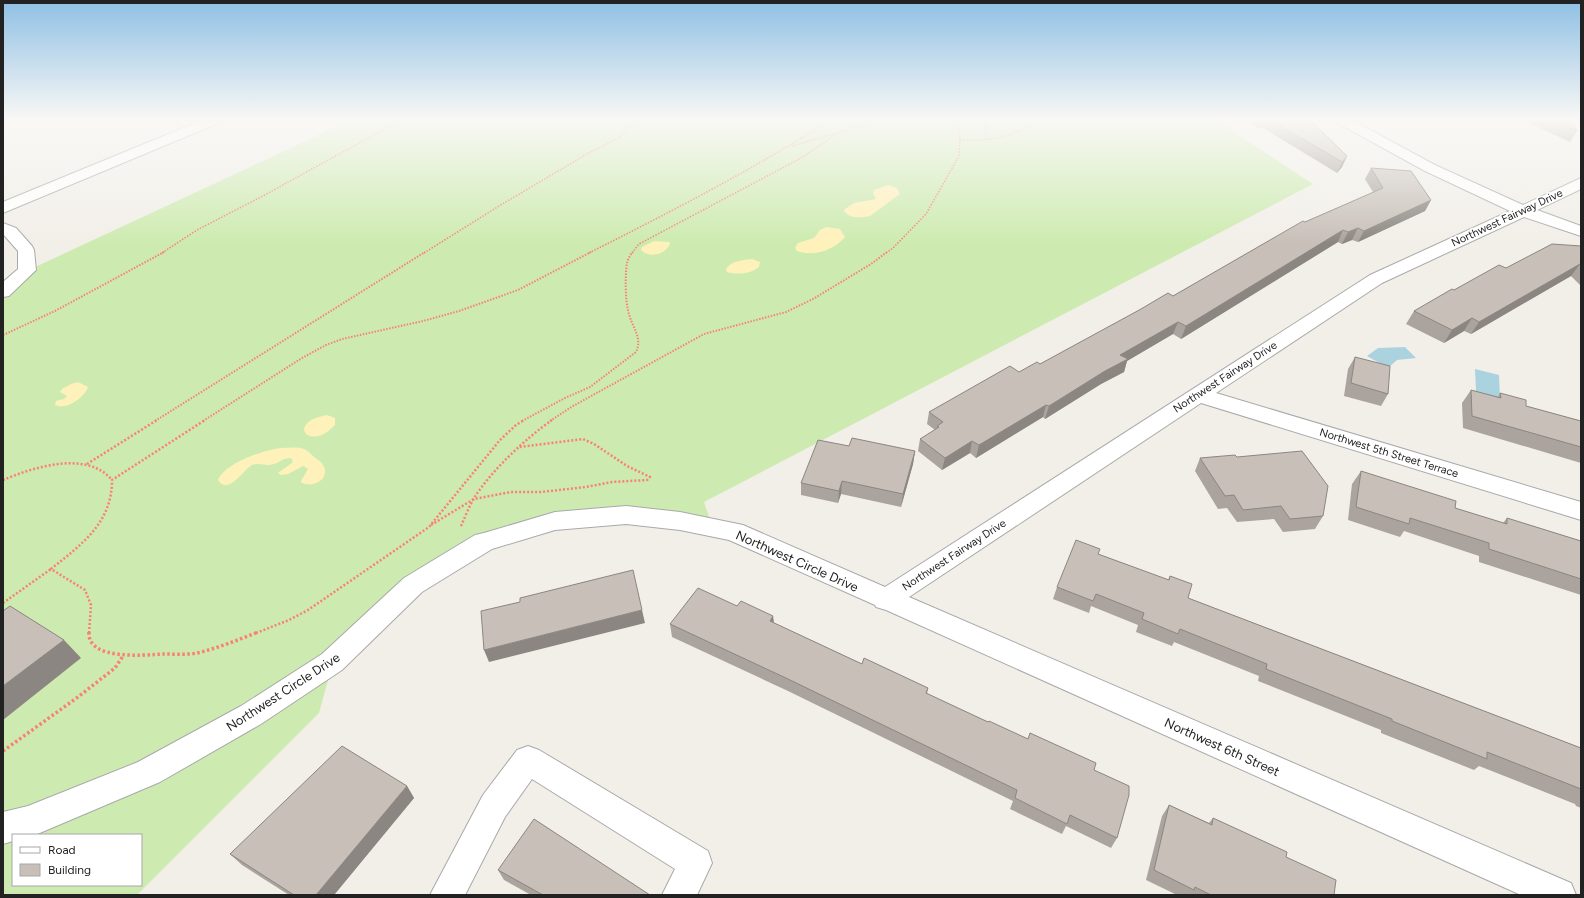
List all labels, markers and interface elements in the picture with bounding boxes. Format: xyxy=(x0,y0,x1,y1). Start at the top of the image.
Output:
street label: Northwest Fairway Drive xyxy=(1449,187,1565,249)
street label: Northwest Fairway Drive xyxy=(1171,339,1279,415)
street label: Northwest 5th Street Terrace xyxy=(1318,426,1460,480)
street label: Northwest Fairway Drive xyxy=(900,517,1008,593)
street label: Northwest Circle Drive xyxy=(733,527,861,595)
street label: Northwest Circle Drive xyxy=(223,650,343,734)
street label: Northwest 6th Street xyxy=(1162,715,1282,779)
legend xyxy=(12,834,142,886)
text: Road xyxy=(48,843,76,857)
text: Building xyxy=(48,863,91,877)

